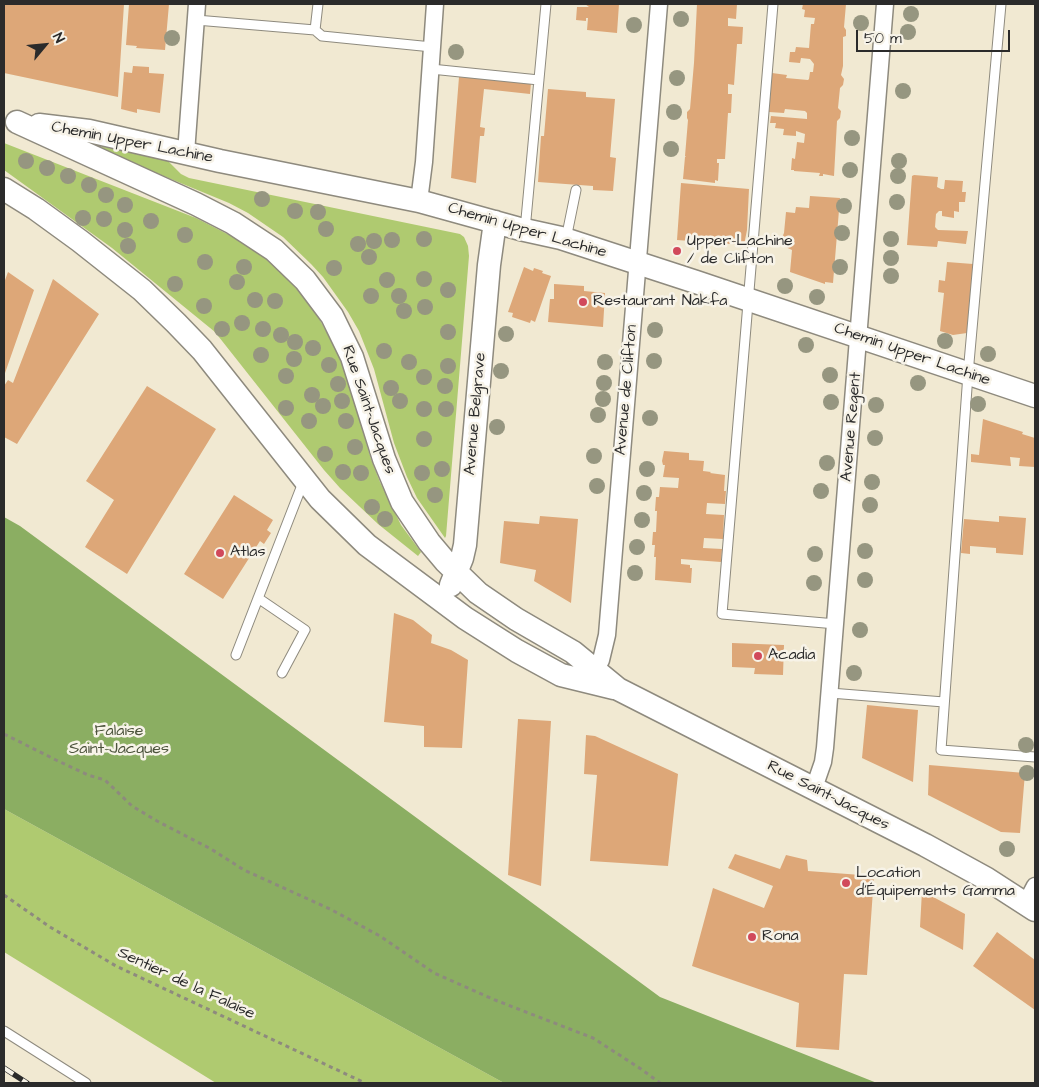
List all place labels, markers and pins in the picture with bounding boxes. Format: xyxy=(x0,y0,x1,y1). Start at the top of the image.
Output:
place label: Upper-Lachine / de Clifton xyxy=(687,232,793,270)
marker: Upper-Lachine / de Clifton xyxy=(671,245,683,257)
place label: Restaurant Nakfa xyxy=(593,292,727,312)
marker: Restaurant Nakfa xyxy=(577,296,589,308)
place label: Atlas xyxy=(230,543,265,563)
marker: Atlas xyxy=(214,547,226,559)
place label: Acadia xyxy=(768,646,815,666)
marker: Acadia xyxy=(752,650,764,662)
place label: Location d'Équipements Gamma xyxy=(856,864,1015,902)
marker: Location d'Équipements Gamma xyxy=(840,877,852,889)
place label: Rona xyxy=(762,927,799,947)
marker: Rona xyxy=(746,931,758,943)

